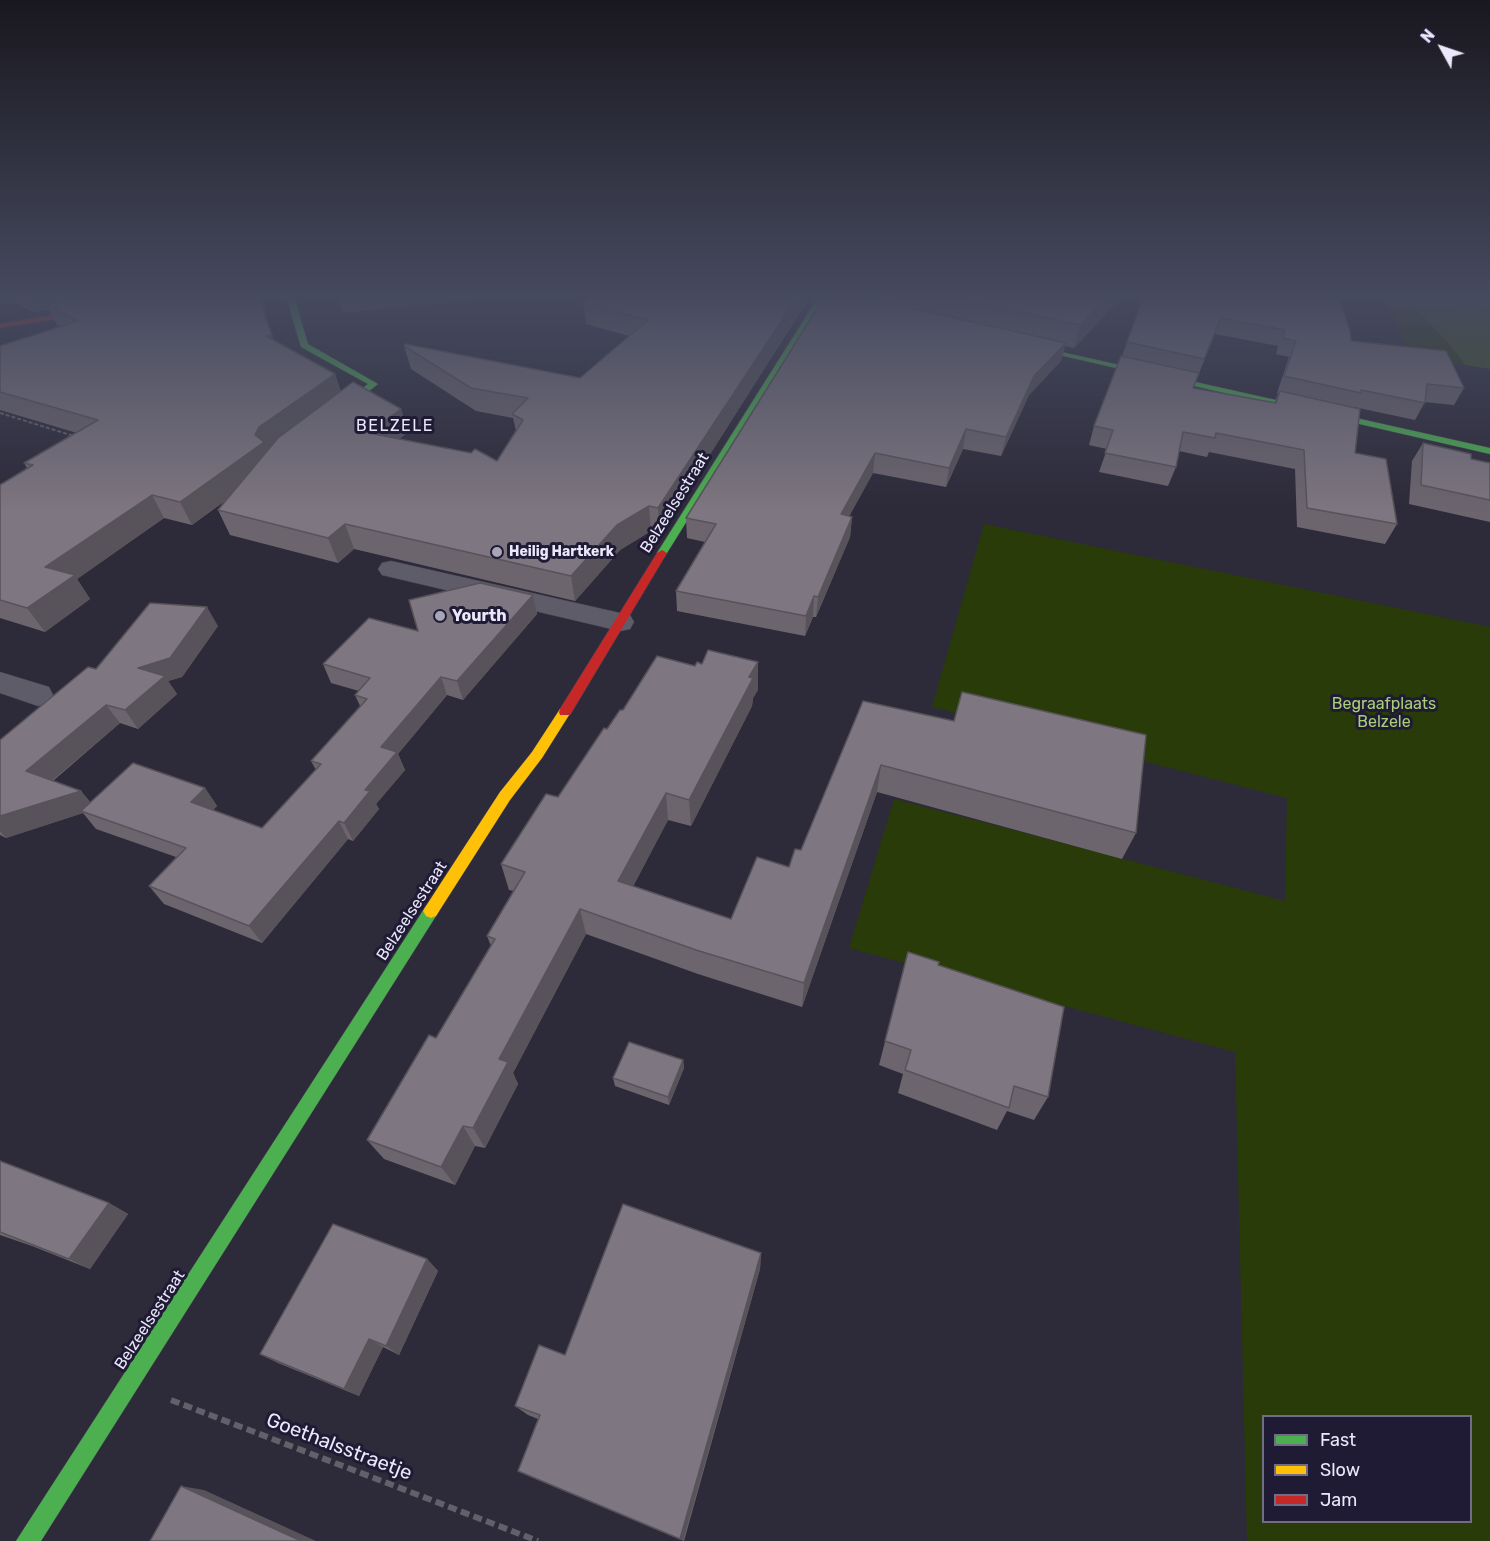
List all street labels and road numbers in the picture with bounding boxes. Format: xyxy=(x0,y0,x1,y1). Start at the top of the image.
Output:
street label: Belzeelsestraat xyxy=(636,449,714,557)
street label: Belzeelsestraat xyxy=(373,858,451,964)
street label: Belzeelsestraat xyxy=(111,1267,189,1373)
street label: Goethalsstraetje xyxy=(263,1408,415,1486)

